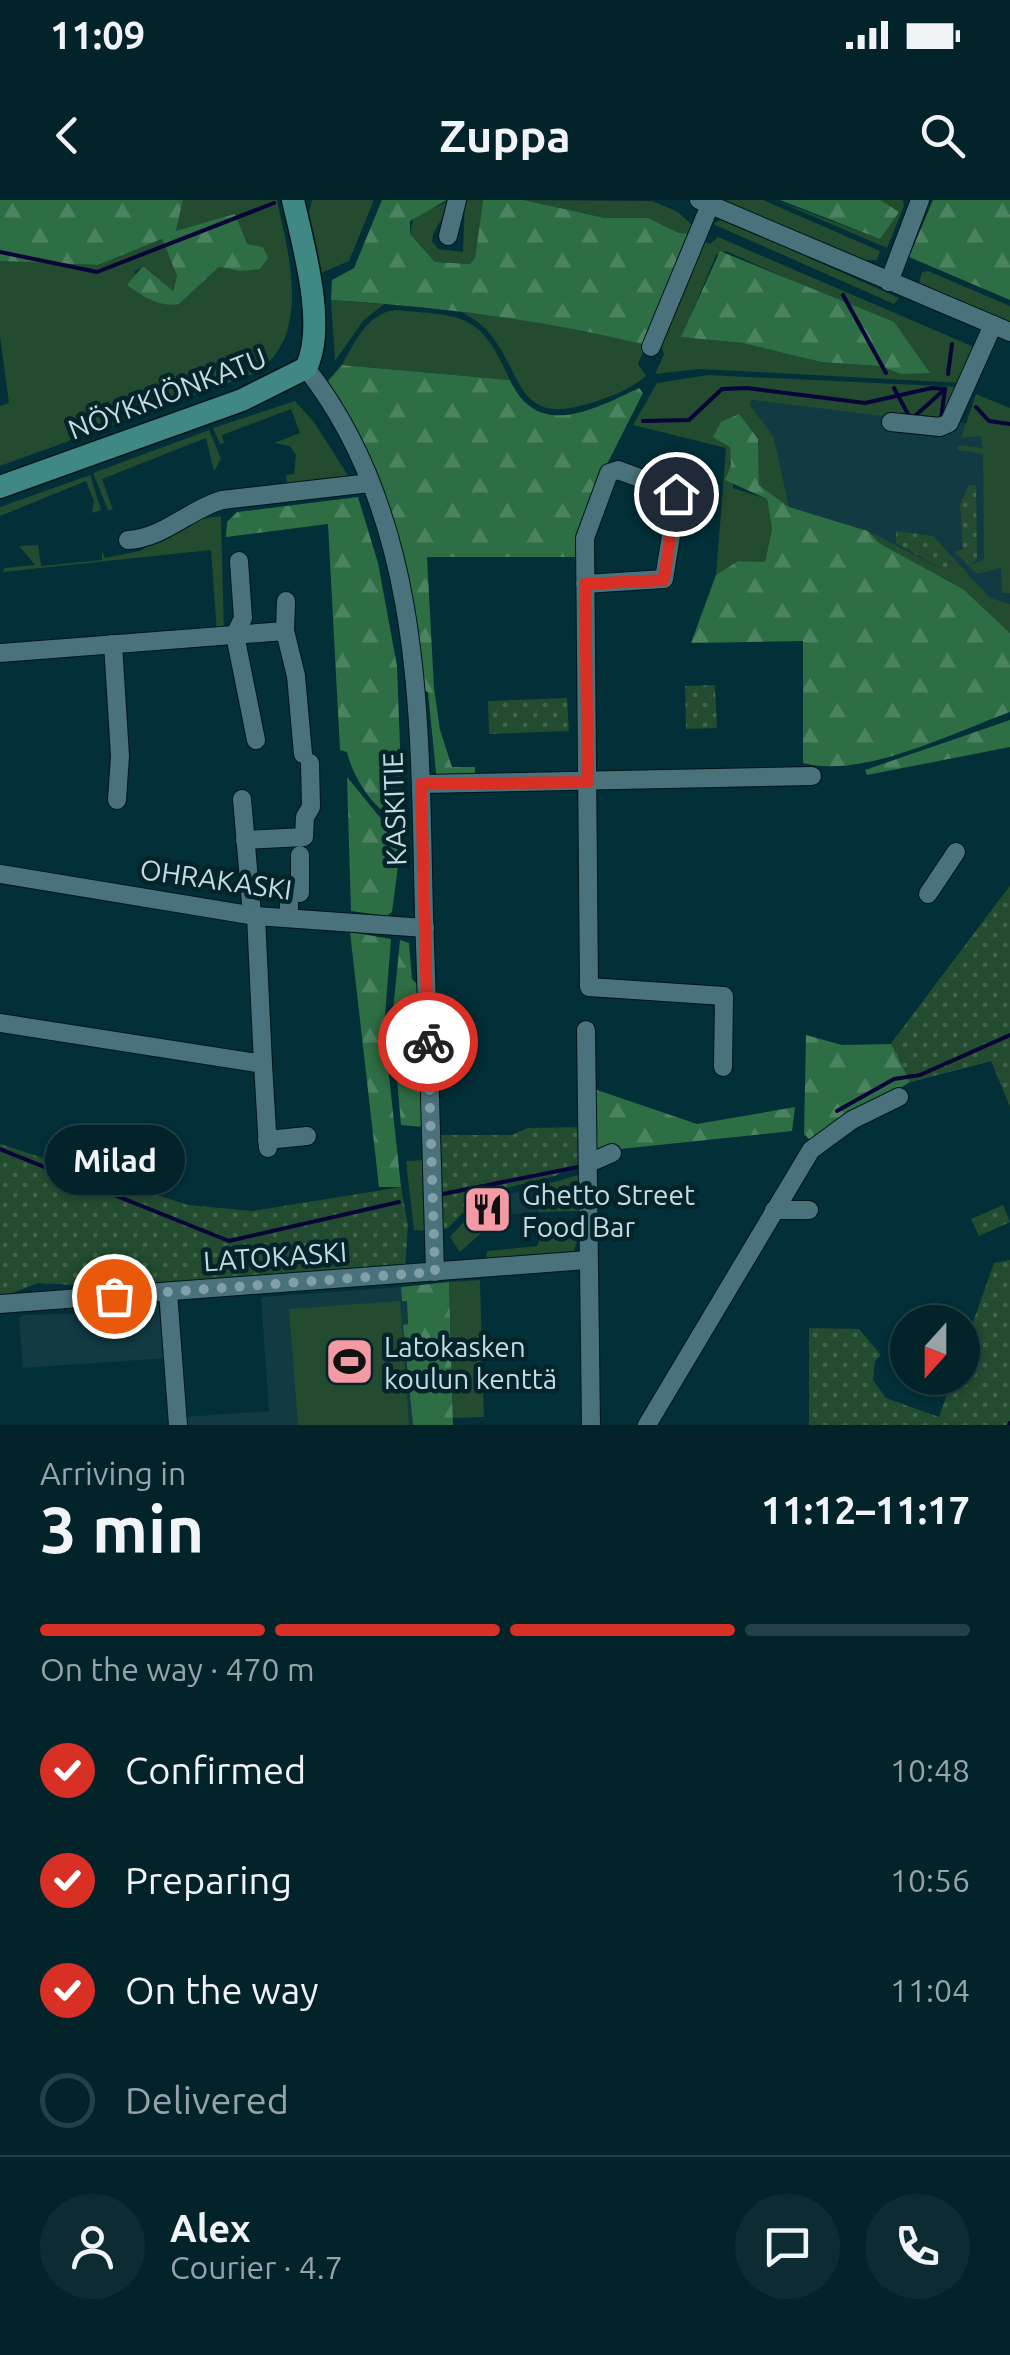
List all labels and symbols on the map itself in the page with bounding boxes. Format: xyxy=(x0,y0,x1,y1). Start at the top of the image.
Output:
street label: NÖYKKIÖNKATU xyxy=(64,341,270,445)
pin xyxy=(634,452,719,537)
street label: KASKITIE xyxy=(377,752,411,866)
street label: OHRAKASKI xyxy=(138,853,294,905)
courier xyxy=(378,992,478,1092)
callout: Milad xyxy=(44,1126,184,1196)
place label: Ghetto Street Food Bar xyxy=(522,1179,695,1242)
restaurant icon: Ghetto Street Food Bar xyxy=(461,1184,513,1236)
street label: LATOKASKI xyxy=(202,1236,348,1276)
pin xyxy=(72,1254,157,1339)
north arrow xyxy=(890,1305,980,1395)
place label: Latokasken koulun kenttä xyxy=(384,1331,557,1394)
sports icon: Latokasken koulun kenttä xyxy=(323,1336,375,1388)

